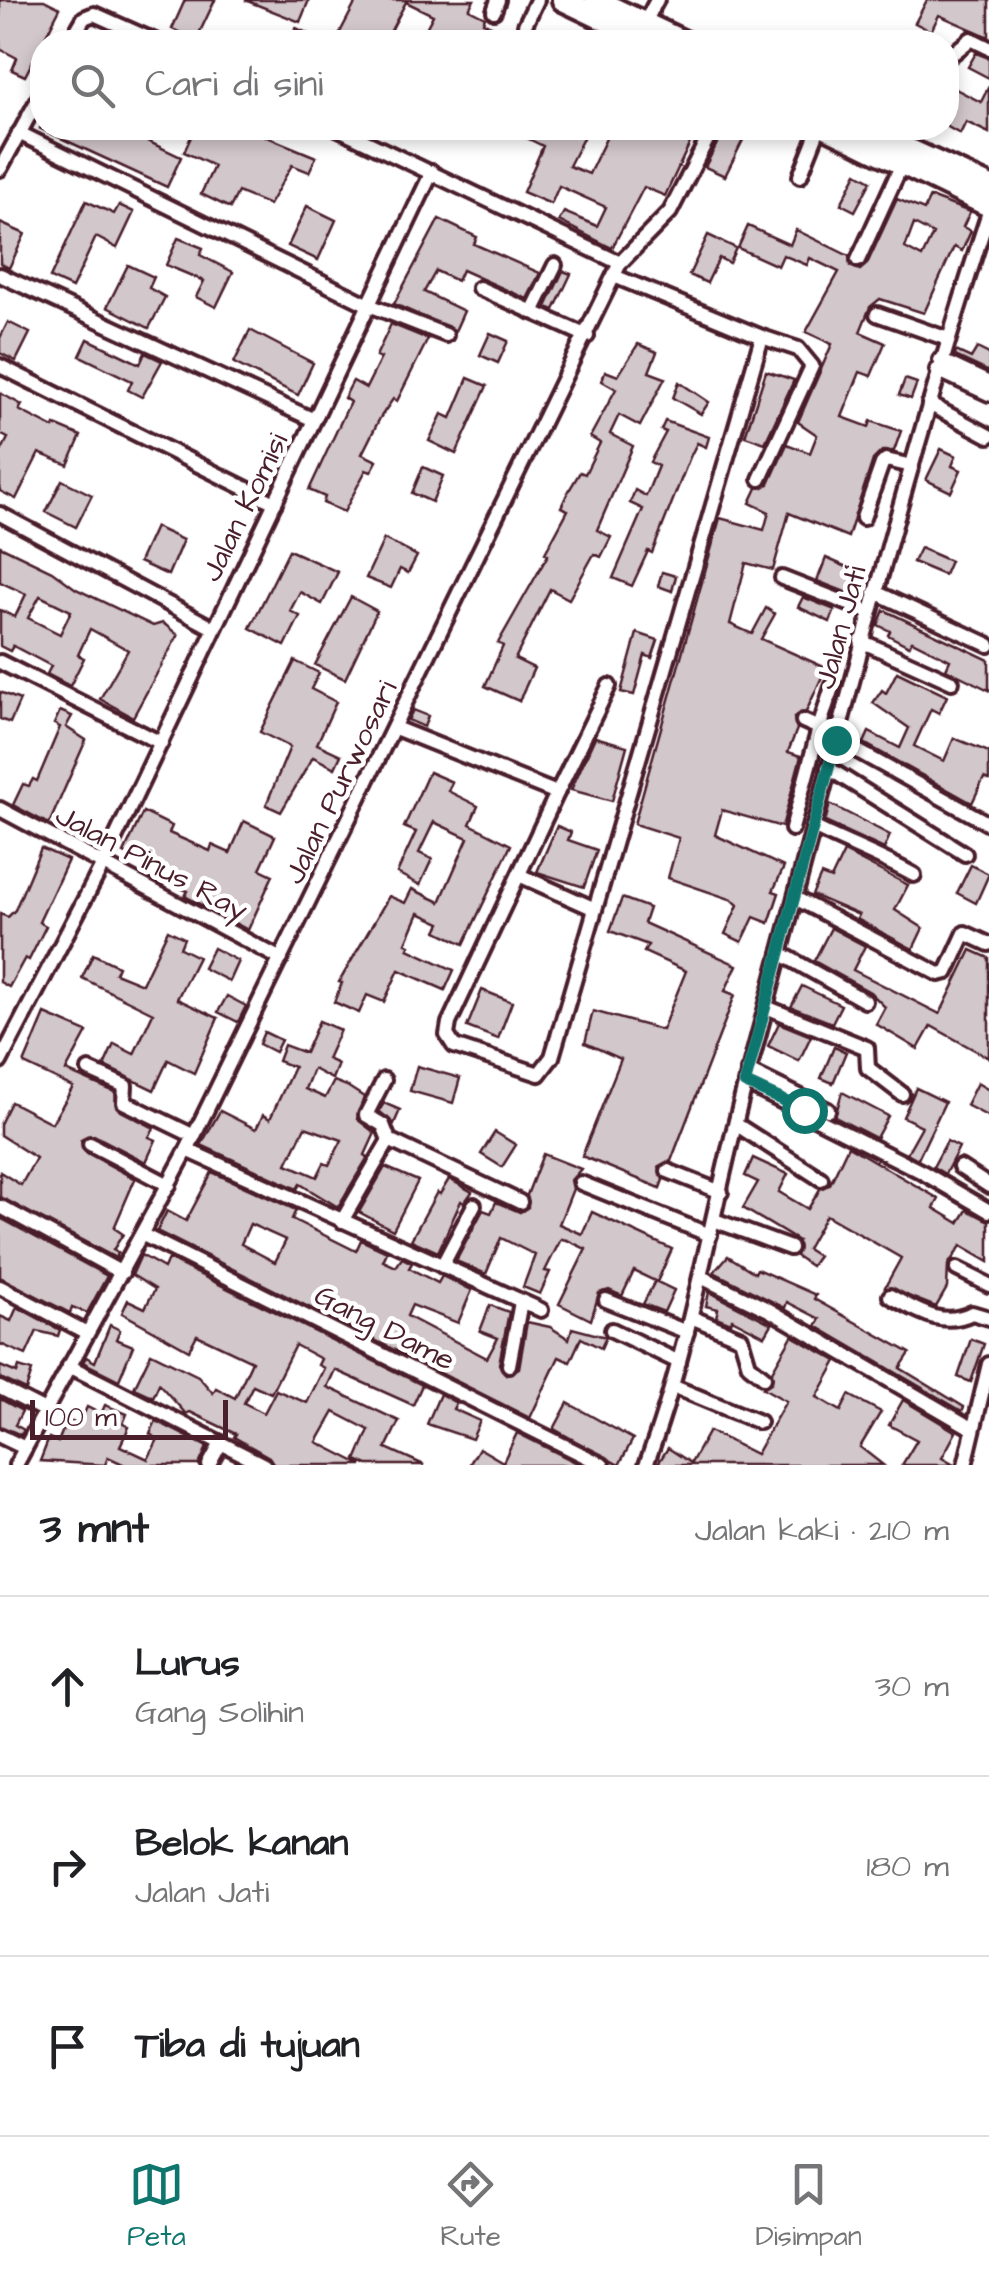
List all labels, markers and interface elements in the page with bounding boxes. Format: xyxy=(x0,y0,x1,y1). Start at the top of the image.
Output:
search box xyxy=(30,30,959,140)
icon: search xyxy=(65,58,120,113)
text: Cari di sini xyxy=(145,59,323,111)
street label: Jalan Komisi xyxy=(191,426,299,589)
street label: Jalan Jati xyxy=(804,561,878,694)
street label: Jalan Purwosari xyxy=(273,673,409,891)
route end xyxy=(814,718,860,764)
street label: Jalan Pinus Ray xyxy=(48,795,255,932)
route start xyxy=(782,1088,828,1134)
street label: Gang Dame xyxy=(306,1274,462,1382)
scale bar xyxy=(30,1395,228,1440)
text: 100 m xyxy=(45,1398,117,1437)
text: 3 mnt xyxy=(40,1501,149,1559)
text: Jalan kaki · 210 m xyxy=(695,1508,949,1553)
text: Lurus xyxy=(135,1638,240,1690)
icon: ahead xyxy=(40,1659,95,1714)
text: 30 m xyxy=(875,1664,949,1709)
text: Gang Solihin xyxy=(135,1690,304,1735)
text: Belok kanan xyxy=(135,1818,349,1870)
icon: right xyxy=(40,1839,95,1894)
text: 180 m xyxy=(866,1844,949,1889)
text: Jalan Jati xyxy=(135,1870,269,1915)
icon: arrive xyxy=(40,2019,95,2074)
text: Tiba di tujuan xyxy=(135,2020,360,2072)
tab: Peta xyxy=(127,2157,186,2256)
tab: Rute xyxy=(440,2157,501,2256)
tab: Disimpan xyxy=(755,2157,862,2256)

